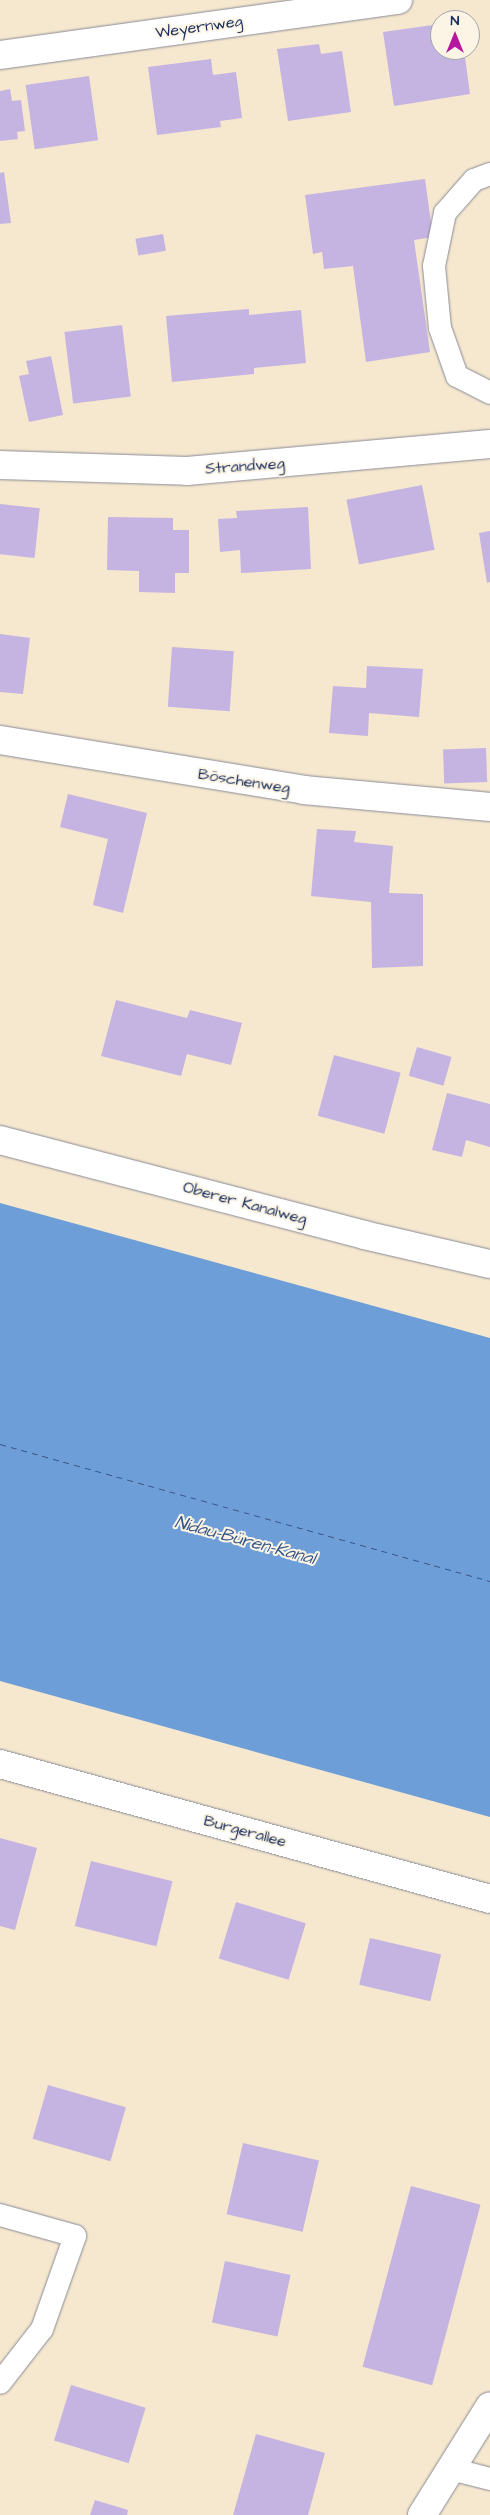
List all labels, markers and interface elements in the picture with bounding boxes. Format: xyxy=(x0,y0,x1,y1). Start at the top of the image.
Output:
north arrow xyxy=(430,10,480,60)
street label: Weyernweg xyxy=(154,11,244,43)
text: N xyxy=(451,11,459,31)
street label: Strandweg xyxy=(205,454,285,478)
street label: Böschenweg xyxy=(197,764,291,798)
street label: Oberer Kanalweg xyxy=(181,1177,309,1229)
water label: Nidau-Büren-Kanal xyxy=(172,1512,318,1570)
street label: Burgerallee xyxy=(202,1811,288,1851)

